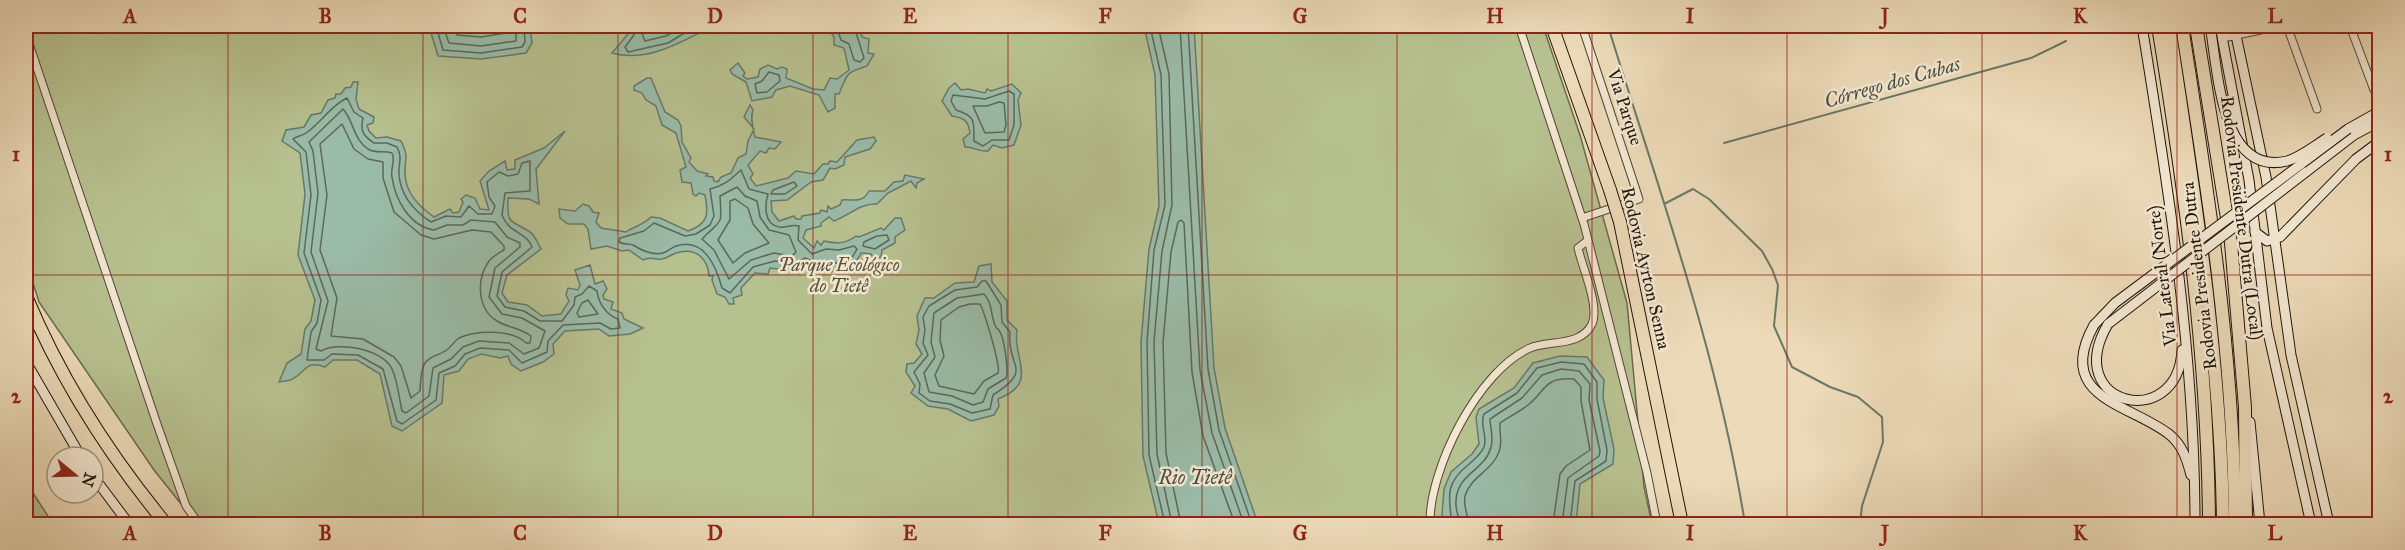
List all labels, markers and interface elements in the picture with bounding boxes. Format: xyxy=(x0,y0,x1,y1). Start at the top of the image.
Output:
text: A xyxy=(121,4,137,28)
text: B xyxy=(318,4,332,28)
text: C xyxy=(513,4,527,28)
text: D xyxy=(707,4,723,28)
text: E xyxy=(903,4,918,28)
text: F xyxy=(1098,4,1112,28)
text: G xyxy=(1293,4,1308,28)
text: H xyxy=(1486,4,1504,28)
text: I xyxy=(1686,4,1695,28)
text: J xyxy=(1878,4,1890,30)
text: K xyxy=(2073,4,2088,28)
text: L xyxy=(2268,4,2283,28)
water label: Córrego dos Cubas xyxy=(1821,51,1964,113)
street label: Via Parque xyxy=(1601,65,1648,148)
street label: Rodovia Presidente Dutra (Local) xyxy=(2215,95,2268,341)
text: 1 xyxy=(12,142,20,166)
text: 1 xyxy=(2384,142,2392,166)
street label: Rodovia Presidente Dutra xyxy=(2177,180,2221,371)
street label: Rodovia Ayrton Senna xyxy=(1617,185,1675,352)
street label: Via Lateral (Norte) xyxy=(2142,204,2183,349)
park label: Parque Ecológico do Tietê xyxy=(778,254,900,297)
text: 2 xyxy=(11,384,22,408)
text: 2 xyxy=(2383,384,2394,408)
north arrow xyxy=(45,445,105,505)
water label: Rio Tietê xyxy=(1157,465,1233,489)
text: N xyxy=(77,470,100,490)
text: A xyxy=(121,521,137,545)
text: B xyxy=(318,521,332,545)
text: C xyxy=(513,521,527,545)
text: D xyxy=(707,521,723,545)
text: E xyxy=(903,521,918,545)
text: F xyxy=(1098,521,1112,545)
text: G xyxy=(1293,521,1308,545)
text: H xyxy=(1486,521,1504,545)
text: I xyxy=(1686,521,1695,545)
text: J xyxy=(1878,521,1890,547)
text: K xyxy=(2073,521,2088,545)
text: L xyxy=(2268,521,2283,545)

